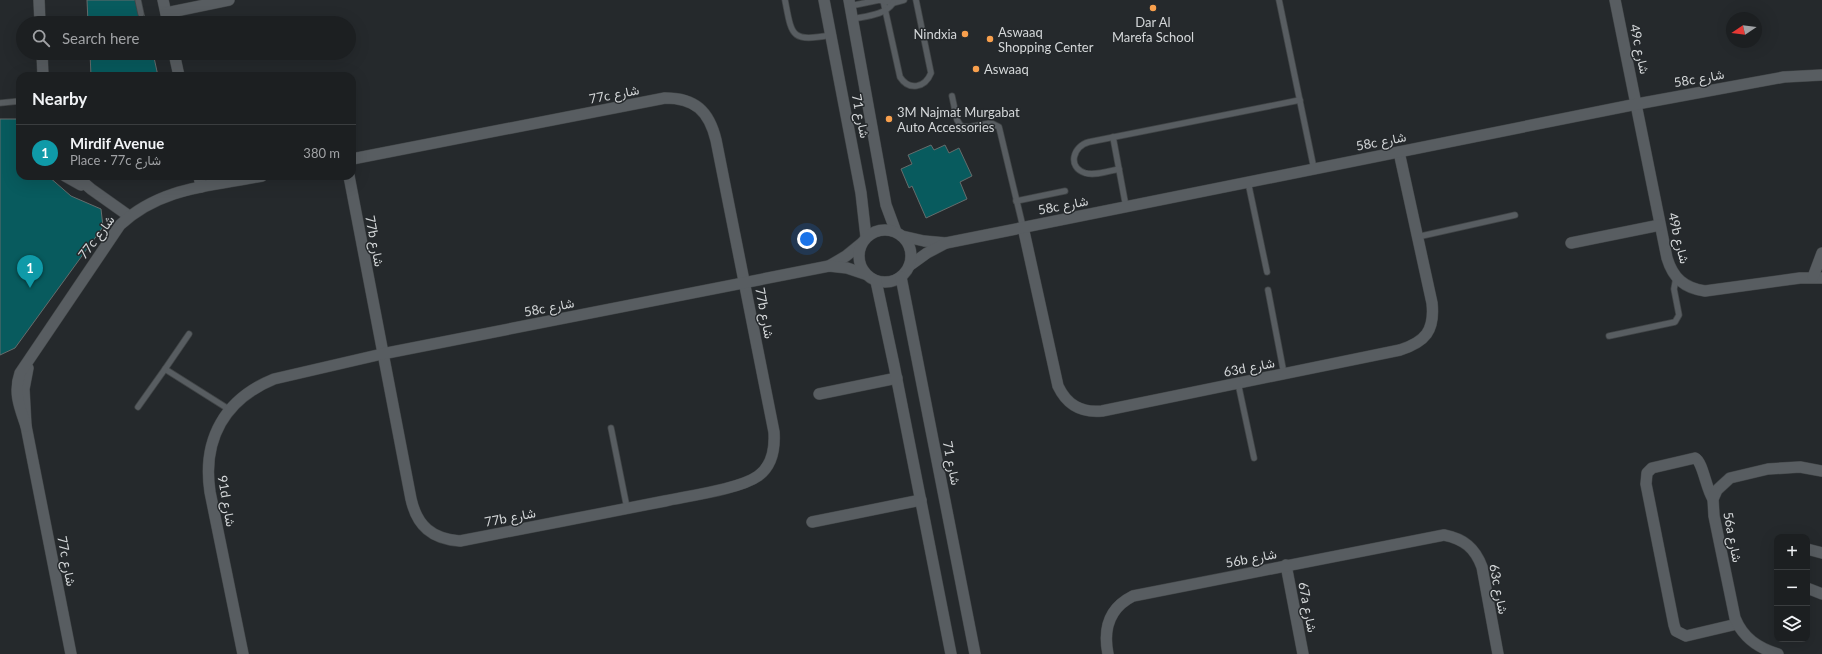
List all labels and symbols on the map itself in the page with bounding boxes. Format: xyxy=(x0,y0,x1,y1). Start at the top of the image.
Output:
marker: Dar Al Marefa School xyxy=(1148,3,1158,13)
north arrow xyxy=(1726,12,1762,48)
place label: Dar Al Marefa School xyxy=(1112,14,1194,45)
street label: 49c شارع xyxy=(1625,23,1653,76)
place label: Aswaaq Shopping Center xyxy=(998,24,1094,55)
place label: Nindxia xyxy=(913,26,957,42)
marker: Nindxia xyxy=(960,29,970,39)
marker: Aswaaq Shopping Center xyxy=(985,34,995,44)
place label: Aswaaq xyxy=(984,61,1029,77)
marker: Aswaaq xyxy=(971,64,981,74)
street label: 58c شارع xyxy=(1673,66,1726,92)
street label: 77c شارع xyxy=(588,81,641,109)
street label: شارع 71 xyxy=(847,93,873,140)
place label: 3M Najmat Murgabat Auto Accessories xyxy=(897,104,1020,135)
marker: 3M Najmat Murgabat Auto Accessories xyxy=(884,114,894,124)
street label: 58c شارع xyxy=(1355,128,1408,156)
street label: 58c شارع xyxy=(1037,192,1090,220)
street label: 49b شارع xyxy=(1663,211,1693,266)
street label: 77c شارع xyxy=(74,212,119,263)
street label: 77b شارع xyxy=(360,214,388,268)
your location xyxy=(797,229,817,249)
pin: 1 xyxy=(17,255,43,288)
street label: 77b شارع xyxy=(750,286,778,340)
street label: 58c شارع xyxy=(523,294,576,322)
street label: 63d شارع xyxy=(1222,354,1276,382)
street label: شارع 71 xyxy=(938,440,964,487)
street label: 91d شارع xyxy=(213,474,239,528)
street label: 77b شارع xyxy=(483,504,537,532)
street label: 56a شارع xyxy=(1718,510,1746,564)
street label: 77c شارع xyxy=(52,535,80,588)
street label: 56b شارع xyxy=(1224,545,1278,573)
street label: 63c شارع xyxy=(1484,563,1512,616)
street label: 67a شارع xyxy=(1293,580,1321,634)

